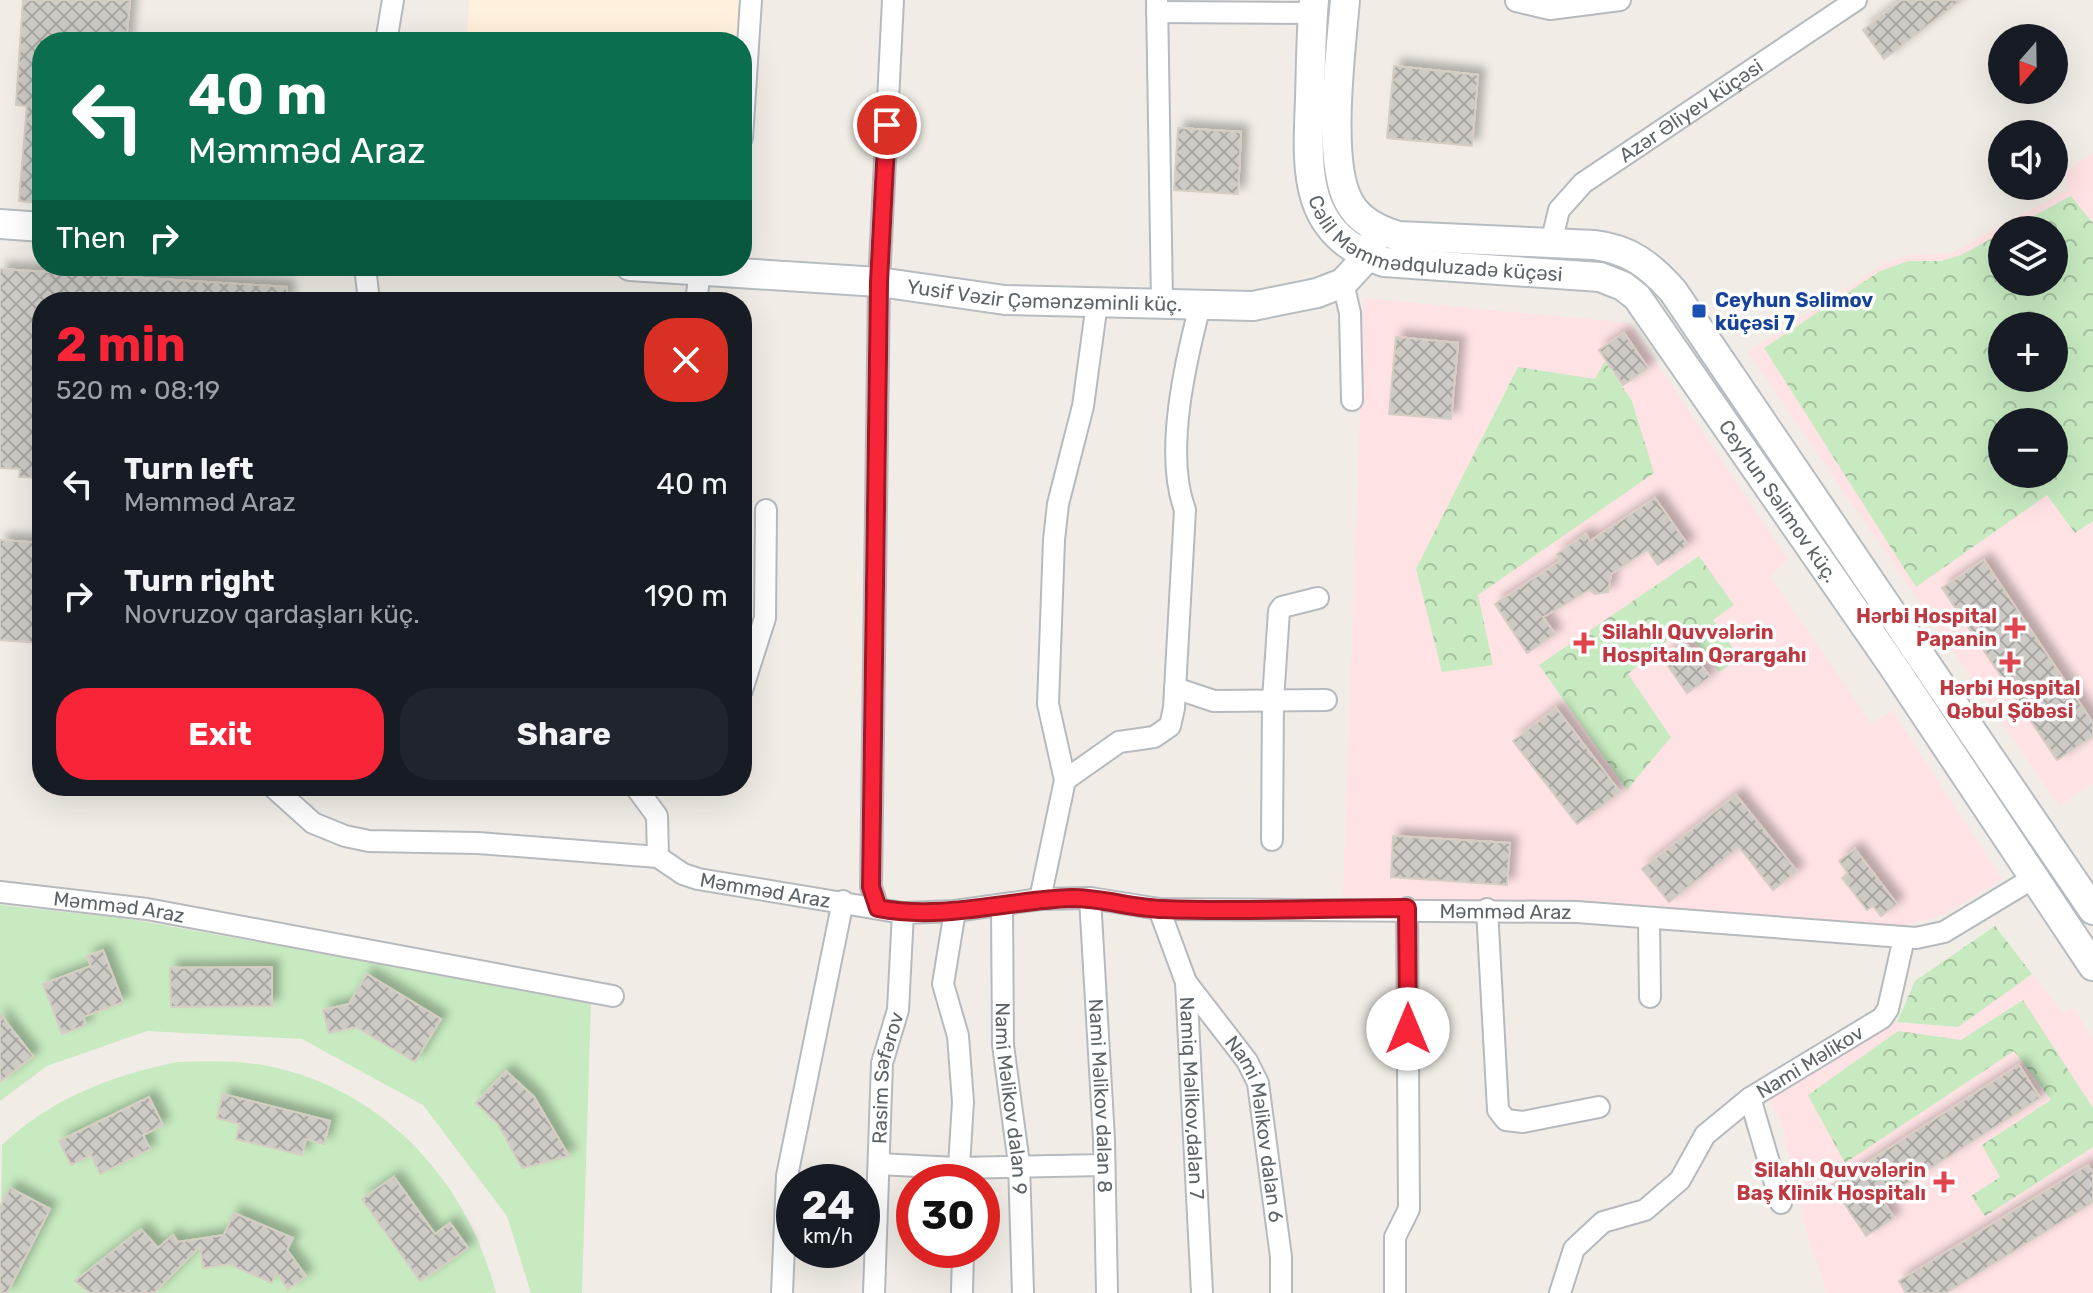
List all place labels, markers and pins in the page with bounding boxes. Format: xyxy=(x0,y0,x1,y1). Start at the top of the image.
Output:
pin xyxy=(853,91,921,159)
place label: Ceyhun Səlimov küçəsi 7 xyxy=(1715,288,1873,335)
marker: Ceyhun Səlimov küçəsi 7 xyxy=(1690,302,1708,320)
place label: Hərbi Hospital Papanin xyxy=(1856,604,1997,651)
marker: Hərbi Hospital Papanin xyxy=(2004,617,2026,639)
place label: Silahlı Quvvələrin Hospitalın Qərargahı xyxy=(1602,620,1806,667)
marker: Silahlı Quvvələrin Hospitalın Qərargahı xyxy=(1573,632,1595,654)
marker: Hərbi Hospital Qəbul Şöbəsi xyxy=(1999,651,2021,673)
place label: Hərbi Hospital Qəbul Şöbəsi xyxy=(1939,676,2081,723)
place label: Silahlı Quvvələrin Baş Klinik Hospitalı xyxy=(1737,1158,1926,1205)
marker: Silahlı Quvvələrin Baş Klinik Hospitalı xyxy=(1933,1171,1955,1193)

